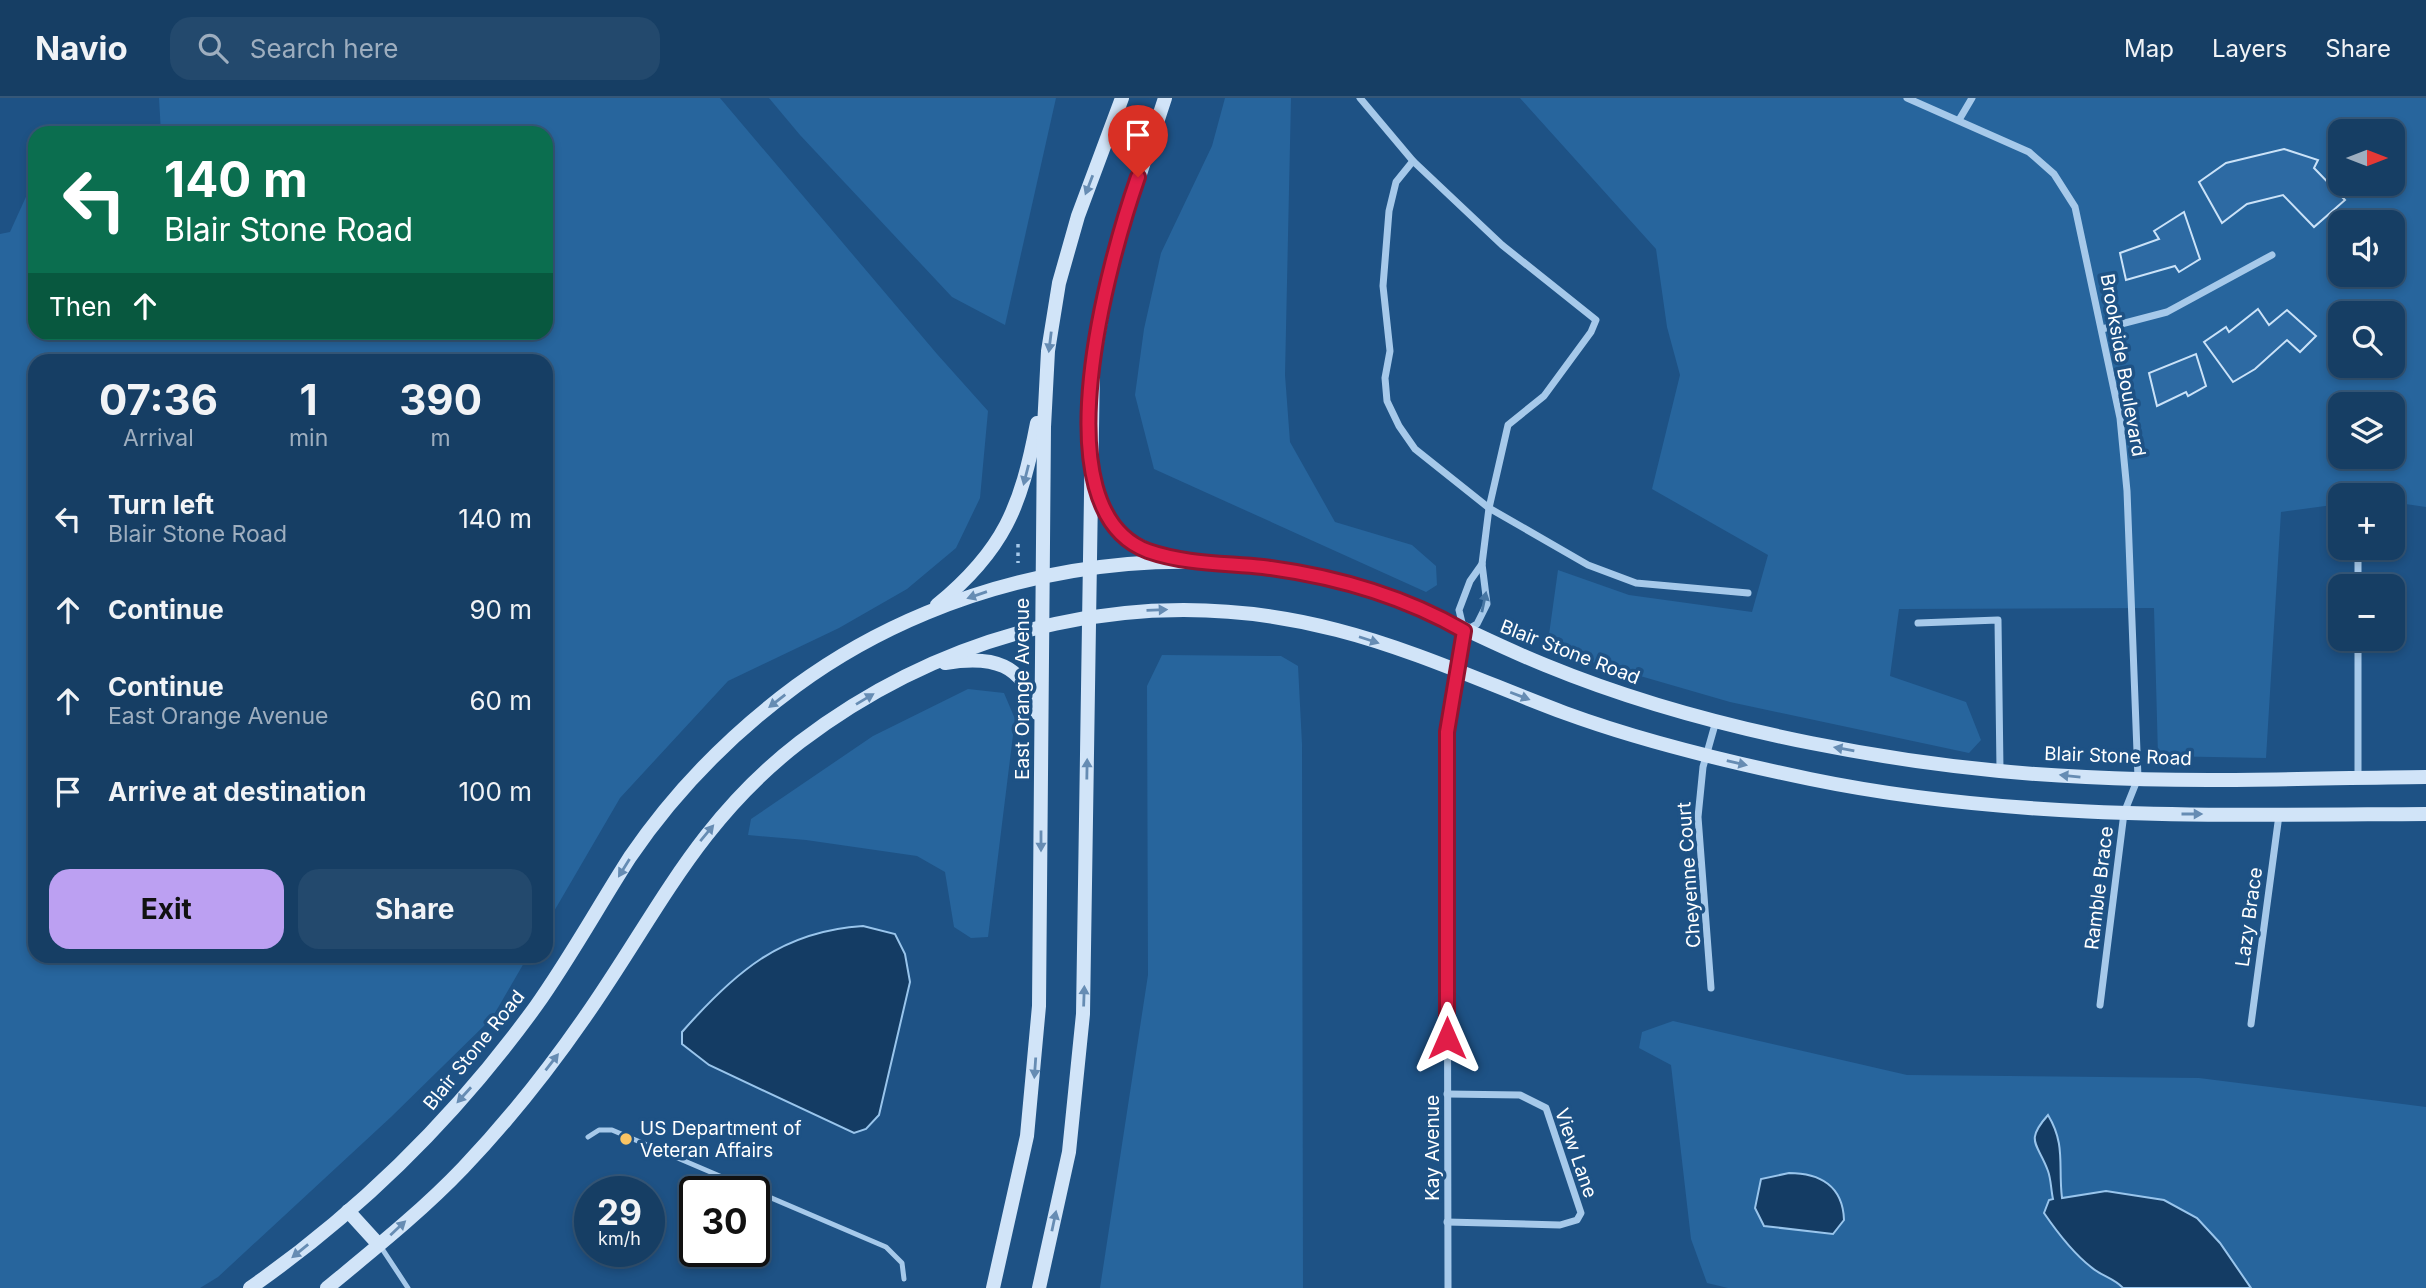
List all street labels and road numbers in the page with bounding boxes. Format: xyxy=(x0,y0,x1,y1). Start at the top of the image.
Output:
street label: Brookside Boulevard xyxy=(2096,272,2150,458)
street label: East Orange Avenue xyxy=(1011,598,1034,780)
street label: Blair Stone Road xyxy=(1497,615,1643,689)
street label: Blair Stone Road xyxy=(2044,742,2192,770)
street label: Cheyenne Court xyxy=(1672,801,1706,949)
street label: Ramble Brace xyxy=(2080,825,2118,951)
street label: Lazy Brace xyxy=(2231,866,2267,968)
street label: Blair Stone Road xyxy=(419,985,529,1115)
street label: Kay Avenue xyxy=(1421,1095,1444,1201)
street label: View Lane xyxy=(1550,1105,1602,1201)

